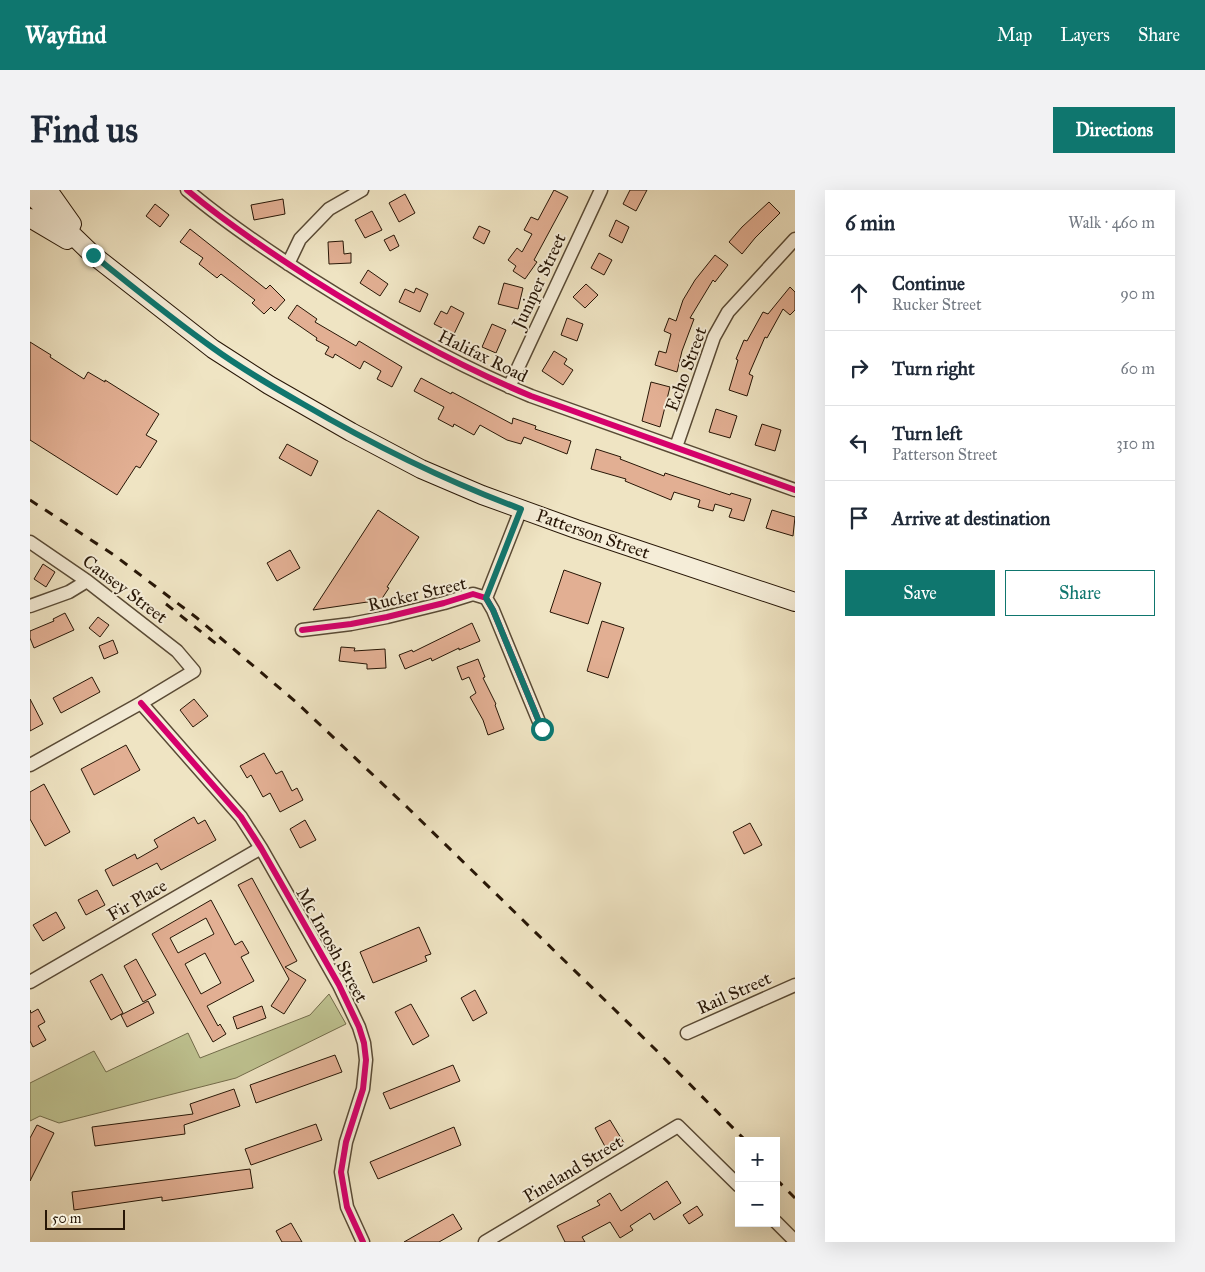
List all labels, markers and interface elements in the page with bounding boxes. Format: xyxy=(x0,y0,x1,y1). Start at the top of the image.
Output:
text: Wayfind xyxy=(25,20,107,50)
text: Map xyxy=(997,24,1032,46)
text: Layers xyxy=(1060,24,1110,46)
text: Share xyxy=(1138,24,1180,46)
button: Directions xyxy=(1053,107,1175,153)
text: Find us xyxy=(30,109,138,152)
text: 6 min xyxy=(845,210,895,236)
text: Walk · 460 m xyxy=(1068,213,1155,232)
street label: Juniper Street xyxy=(506,229,572,335)
route end xyxy=(82,244,105,267)
text: Continue xyxy=(892,272,965,295)
icon: ahead xyxy=(845,279,873,307)
text: 90 m xyxy=(1120,284,1155,303)
text: Rucker Street xyxy=(892,295,982,314)
street label: Echo Street xyxy=(661,323,712,414)
street label: Halifax Road xyxy=(435,325,531,387)
icon: right xyxy=(845,354,873,382)
text: Turn right xyxy=(892,357,975,380)
text: 60 m xyxy=(1121,359,1155,378)
text: Turn left xyxy=(892,422,962,445)
icon: left xyxy=(845,429,873,457)
text: 310 m xyxy=(1116,434,1155,453)
text: Patterson Street xyxy=(892,445,998,464)
street label: Patterson Street xyxy=(533,504,653,564)
icon: arrive xyxy=(845,504,873,532)
text: Arrive at destination xyxy=(892,507,1050,530)
street label: Causey Street xyxy=(78,550,172,628)
button: Save xyxy=(845,570,995,616)
button: Share xyxy=(1005,570,1155,616)
street label: Rucker Street xyxy=(365,572,469,616)
route start xyxy=(531,718,554,741)
street label: Fir Place xyxy=(103,874,171,926)
street label: Mc Intosh Street xyxy=(291,884,373,1007)
street label: Rail Street xyxy=(694,967,775,1019)
street label: Pineland Street xyxy=(519,1130,627,1207)
map controls xyxy=(735,1137,780,1227)
button: + xyxy=(735,1137,780,1182)
button: − xyxy=(735,1182,780,1227)
scale bar xyxy=(45,1207,125,1230)
text: 50 m xyxy=(52,1210,81,1227)

